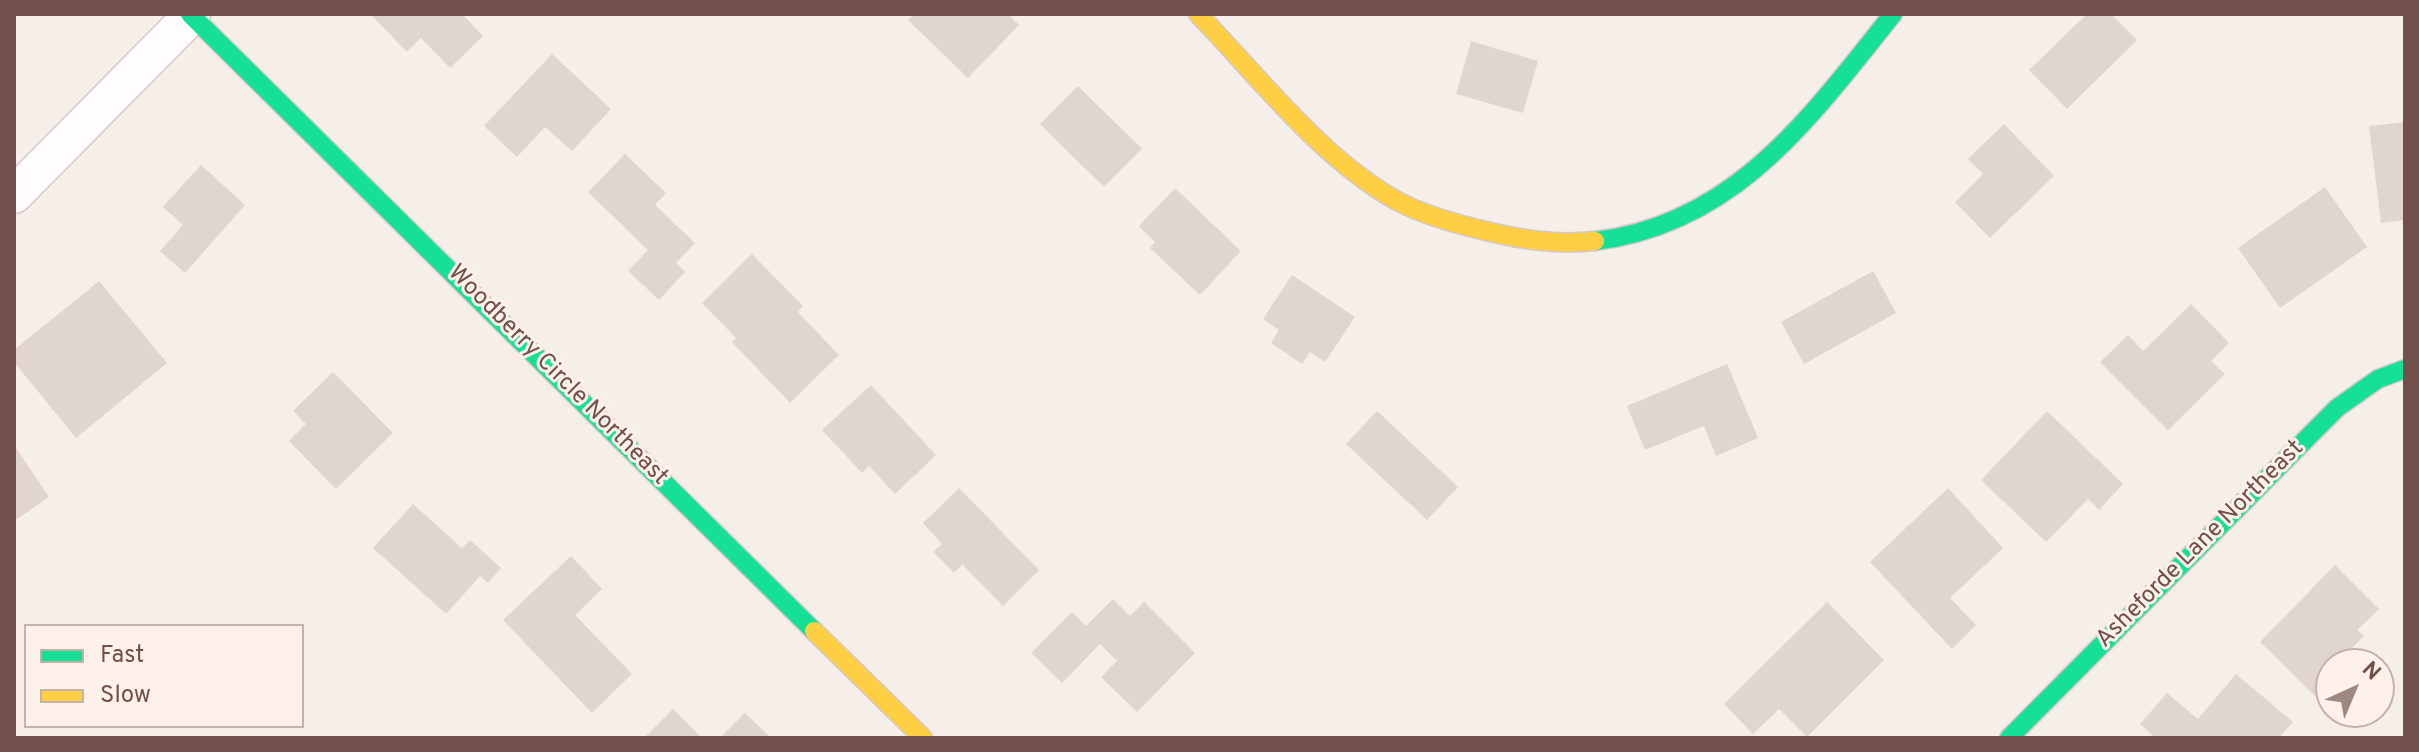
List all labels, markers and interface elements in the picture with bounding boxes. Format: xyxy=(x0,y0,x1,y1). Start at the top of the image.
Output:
street label: Woodberry Circle Northeast xyxy=(441,260,673,492)
street label: Asheforde Lane Northeast xyxy=(2091,435,2311,655)
legend xyxy=(24,624,304,728)
text: Fast xyxy=(100,641,144,671)
north arrow xyxy=(2315,648,2395,728)
text: N xyxy=(2356,657,2386,687)
text: Slow xyxy=(100,681,151,711)

